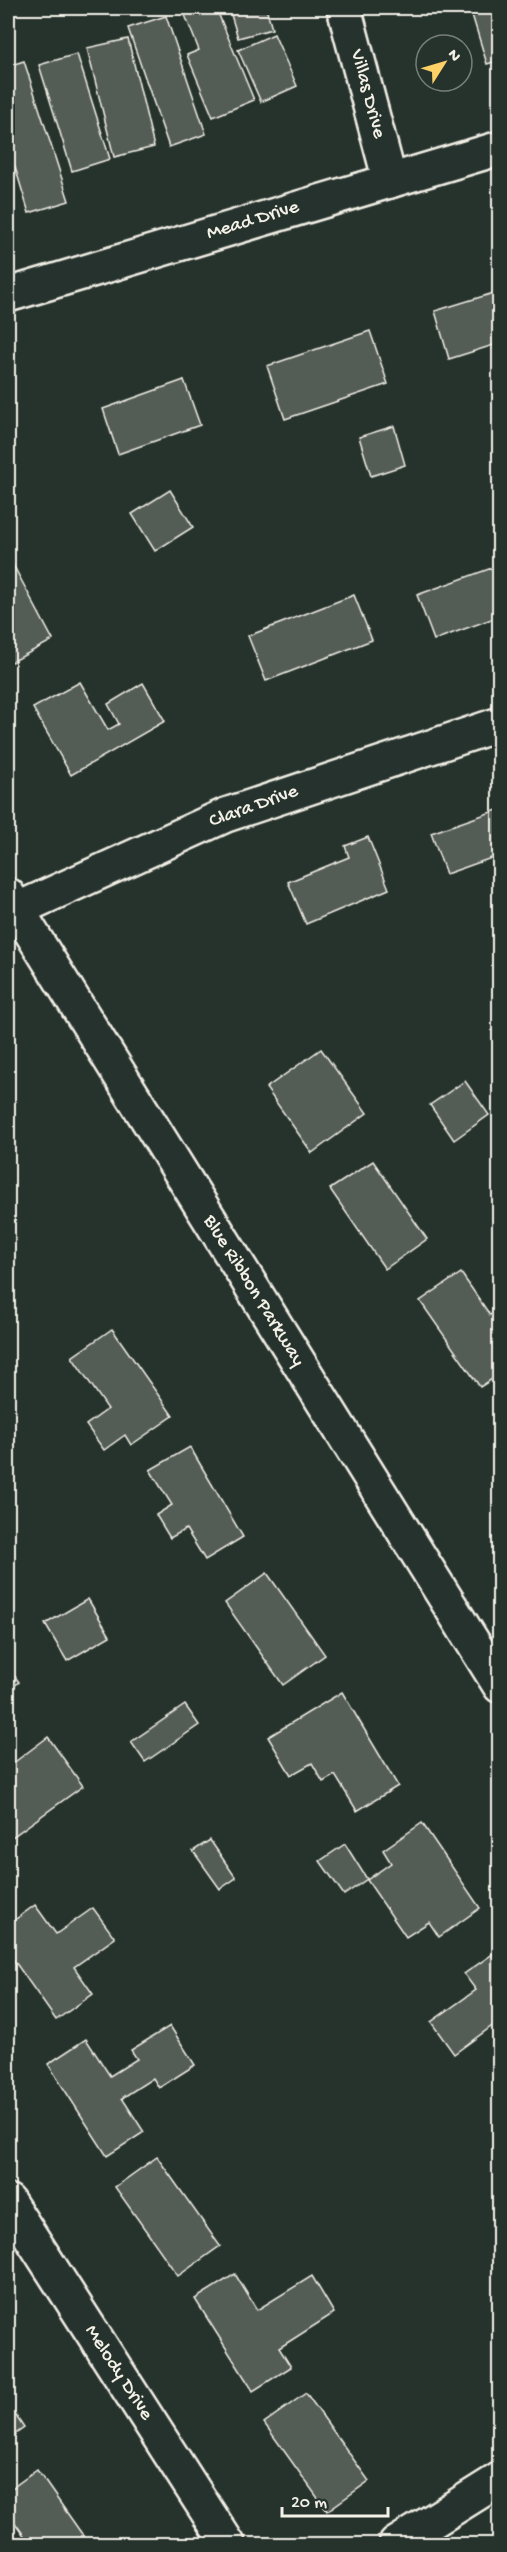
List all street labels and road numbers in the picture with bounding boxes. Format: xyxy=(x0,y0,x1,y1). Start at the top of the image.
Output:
street label: Villas Drive xyxy=(344,46,390,142)
street label: Mead Drive xyxy=(204,196,303,246)
street label: Clara Drive xyxy=(206,780,302,834)
street label: Blue Ribbon Parkway xyxy=(197,1210,309,1371)
street label: Melody Drive xyxy=(79,2321,158,2425)

